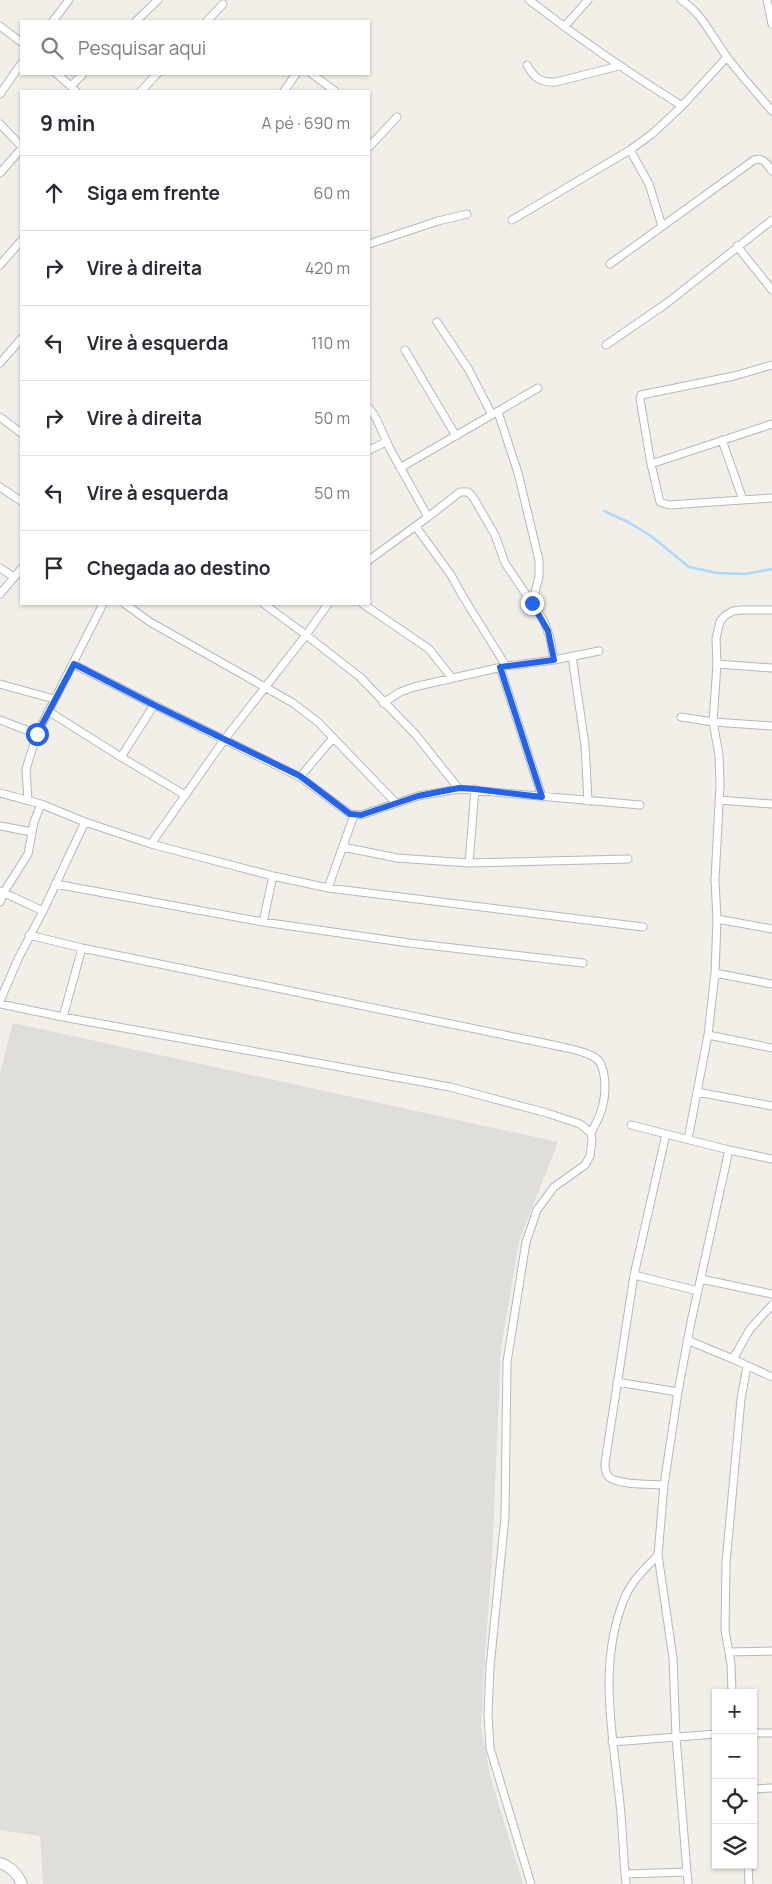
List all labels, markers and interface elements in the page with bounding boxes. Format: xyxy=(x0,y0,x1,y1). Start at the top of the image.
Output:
search box xyxy=(20,20,370,75)
icon: search xyxy=(38,34,66,62)
text: Pesquisar aqui xyxy=(78,35,206,61)
text: 9 min xyxy=(40,109,95,137)
text: A pé · 690 m xyxy=(262,112,350,134)
icon: ahead xyxy=(40,179,68,207)
text: Siga em frente xyxy=(87,180,220,206)
text: 60 m xyxy=(314,182,350,204)
icon: right xyxy=(40,254,68,282)
text: Vire à direita xyxy=(87,255,202,281)
text: 420 m xyxy=(305,257,350,279)
icon: left xyxy=(40,329,68,357)
text: Vire à esquerda xyxy=(87,330,228,356)
text: 110 m xyxy=(311,332,350,354)
icon: right xyxy=(40,404,68,432)
text: Vire à direita xyxy=(87,405,202,431)
text: 50 m xyxy=(314,407,350,429)
icon: left xyxy=(40,479,68,507)
text: Vire à esquerda xyxy=(87,480,228,506)
text: 50 m xyxy=(314,482,350,504)
icon: arrive xyxy=(40,554,68,582)
text: Chegada ao destino xyxy=(87,555,270,581)
route end xyxy=(521,592,544,615)
route start xyxy=(26,723,49,746)
map controls xyxy=(712,1689,757,1869)
button: + xyxy=(712,1689,757,1734)
button: − xyxy=(712,1734,757,1779)
button: locate xyxy=(712,1779,757,1824)
button: layers xyxy=(712,1824,757,1869)

